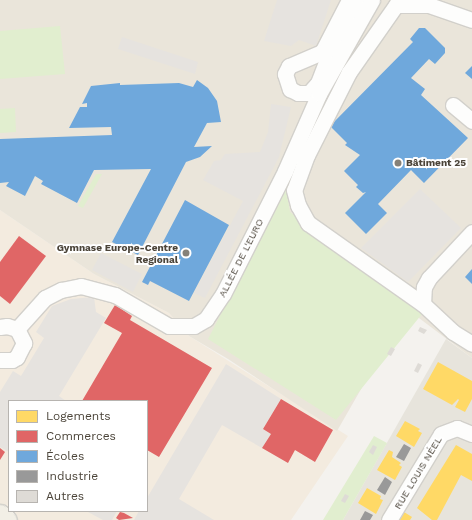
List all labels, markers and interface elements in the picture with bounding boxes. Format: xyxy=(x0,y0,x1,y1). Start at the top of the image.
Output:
place label: Bâtiment 25 xyxy=(406,157,466,169)
marker: Bâtiment 25 xyxy=(393,158,403,168)
street label: ALLÉE DE L'EURO xyxy=(216,217,266,299)
place label: Gymnase Europe-Centre Regional xyxy=(57,241,178,264)
marker: Gymnase Europe-Centre Regional xyxy=(181,248,191,258)
legend xyxy=(8,400,148,512)
text: Logements xyxy=(46,409,111,423)
text: Commerces xyxy=(46,429,116,443)
street label: RUE LOUIS NÉEL xyxy=(392,434,444,512)
text: Écoles xyxy=(46,449,84,463)
text: Industrie xyxy=(46,469,98,483)
text: Autres xyxy=(46,489,84,503)

